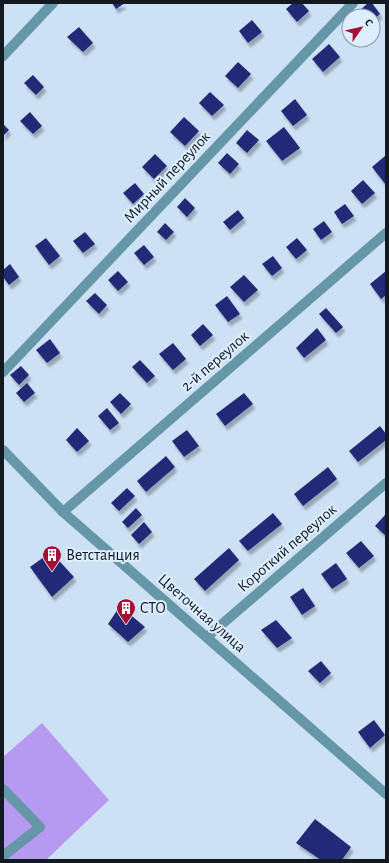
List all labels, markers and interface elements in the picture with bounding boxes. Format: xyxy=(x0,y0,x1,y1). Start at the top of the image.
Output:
north arrow xyxy=(341,8,381,48)
text: С xyxy=(363,17,375,28)
street label: Мирный переулок xyxy=(121,128,214,227)
street label: 2-й переулок xyxy=(178,327,253,395)
street label: Короткий переулок xyxy=(235,501,341,596)
building icon: Ветстанция xyxy=(41,544,63,572)
place label: Ветстанция xyxy=(66,547,140,563)
street label: Цветочная улица xyxy=(154,571,249,656)
building icon: CTO xyxy=(115,597,137,625)
place label: CTO xyxy=(140,600,166,616)

